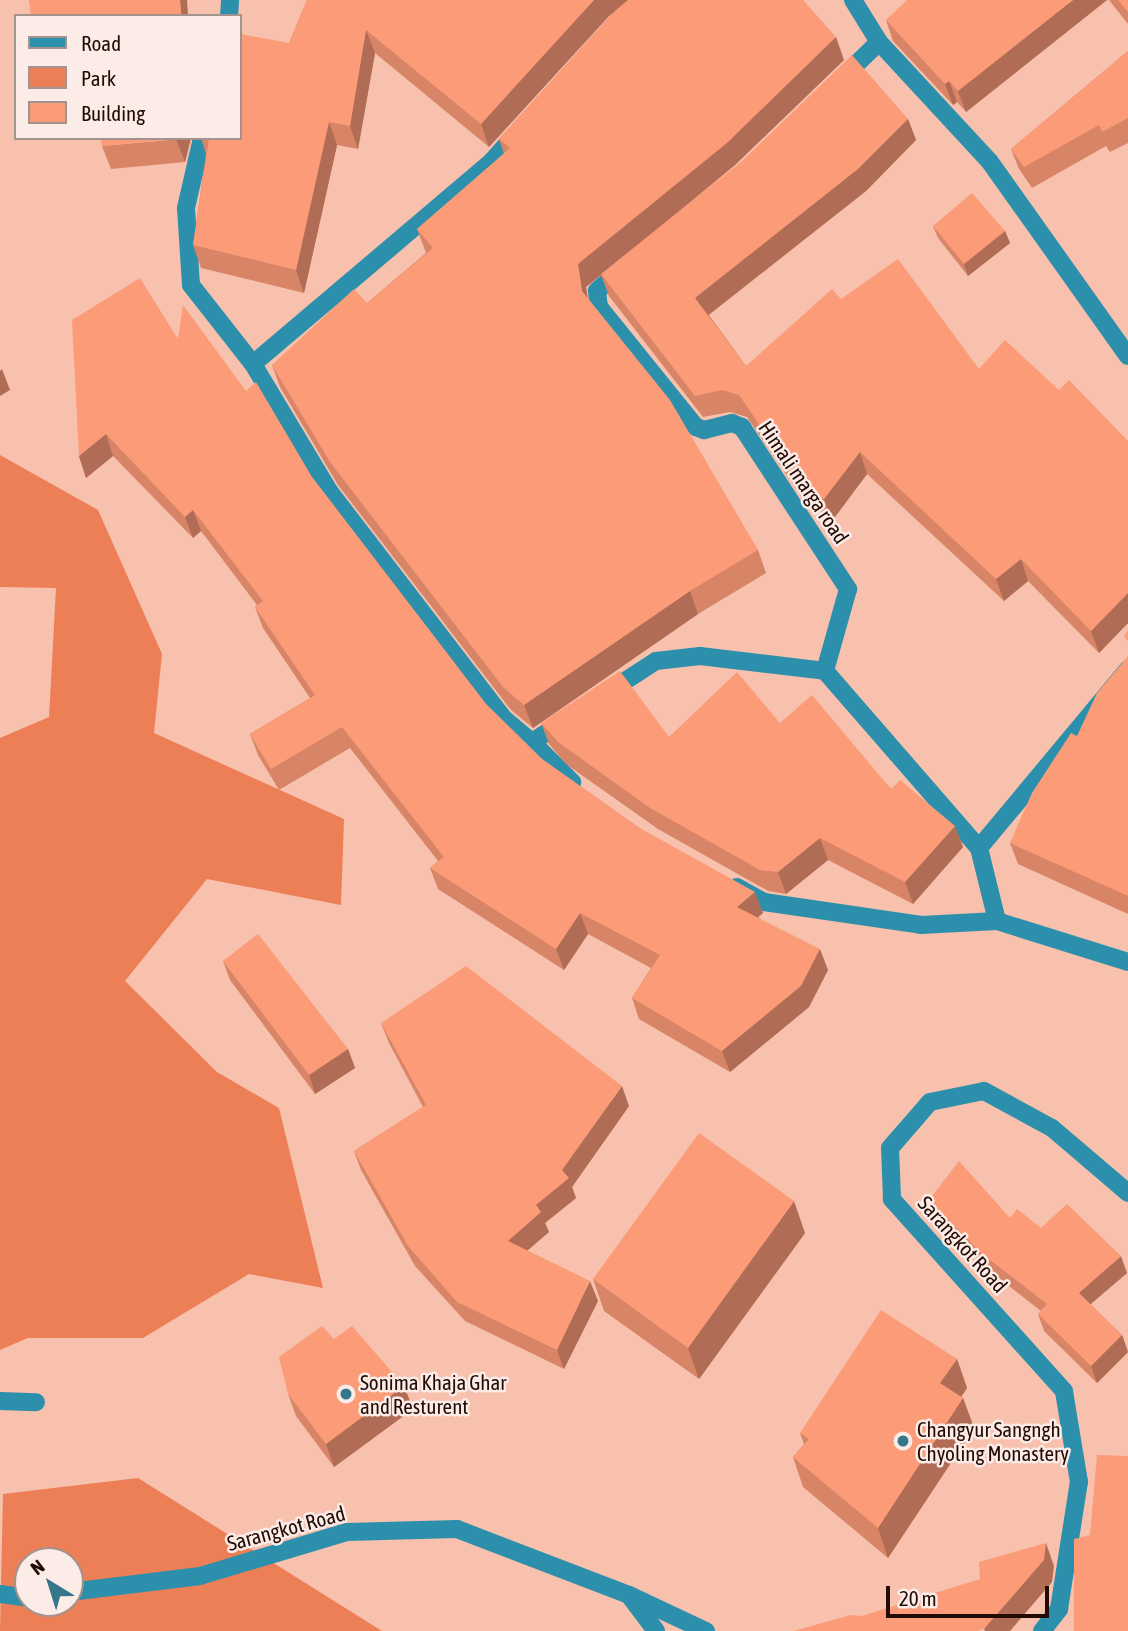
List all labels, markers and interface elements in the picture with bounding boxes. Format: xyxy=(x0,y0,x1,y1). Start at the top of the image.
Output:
legend xyxy=(14,14,242,140)
text: Road xyxy=(81,31,121,55)
text: Park xyxy=(81,66,116,90)
text: Building xyxy=(81,101,145,125)
street label: Himali marga road xyxy=(754,416,854,548)
street label: Sarangkot Road xyxy=(913,1191,1013,1297)
place label: Sonima Khaja Ghar and Resturent xyxy=(360,1369,506,1419)
marker: Sonima Khaja Ghar and Resturent xyxy=(338,1386,354,1402)
place label: Changyur Sangngh Chyoling Monastery xyxy=(917,1416,1069,1466)
marker: Changyur Sangngh Chyoling Monastery xyxy=(895,1433,911,1449)
street label: Sarangkot Road xyxy=(224,1500,348,1556)
north arrow xyxy=(14,1547,84,1617)
text: N xyxy=(26,1555,48,1579)
scale bar xyxy=(890,1572,1053,1616)
text: 20 m xyxy=(899,1586,937,1610)

